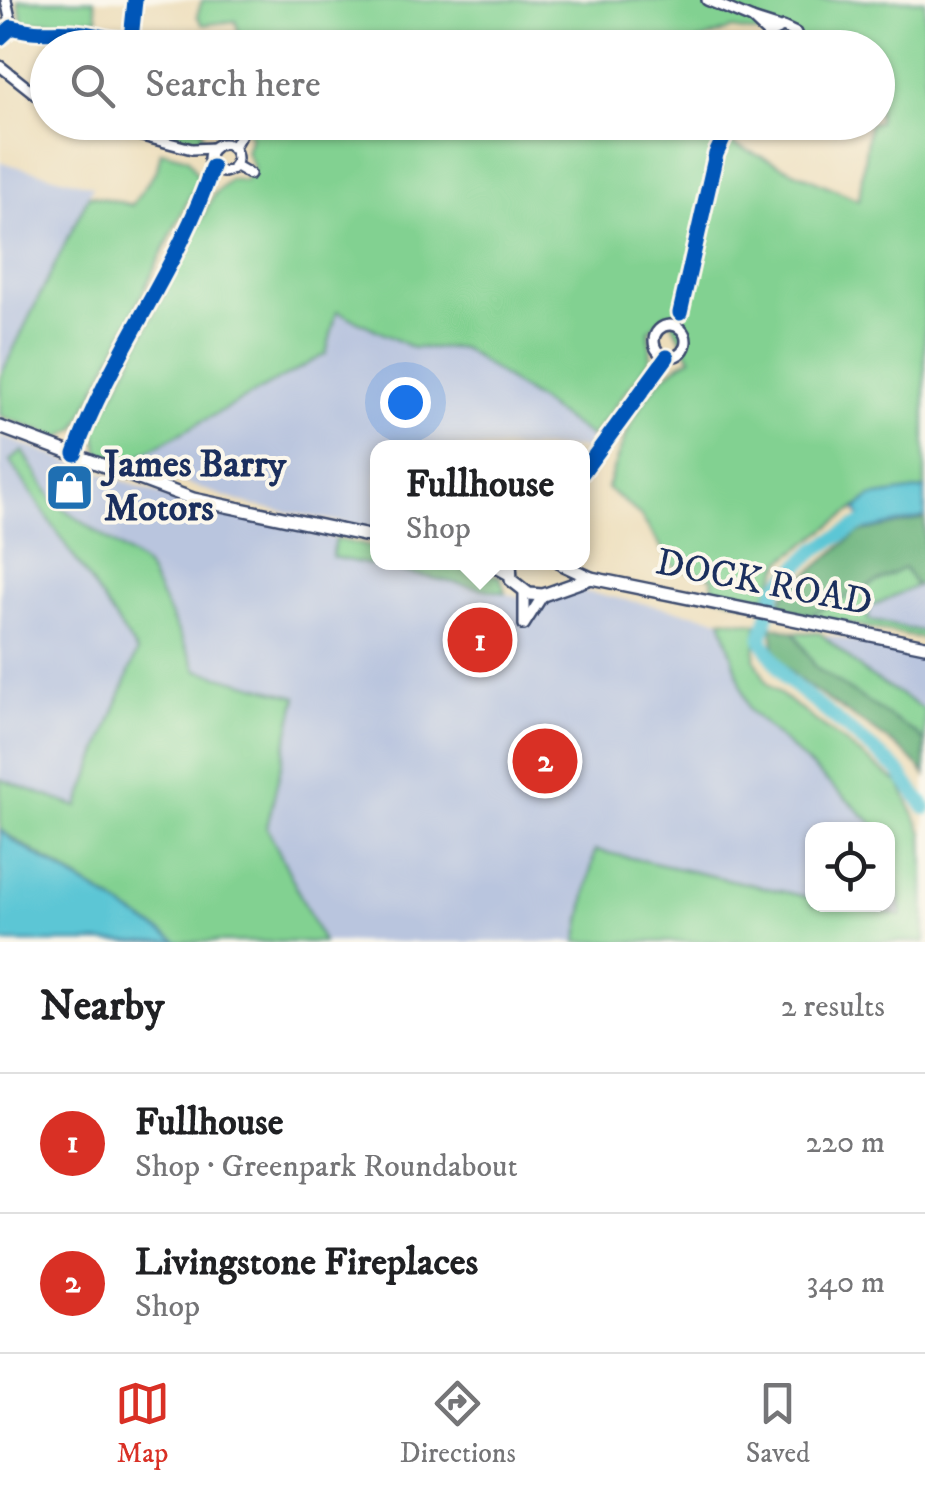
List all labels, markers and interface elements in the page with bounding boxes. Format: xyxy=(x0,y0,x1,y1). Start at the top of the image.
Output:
search box xyxy=(30,30,895,140)
icon: search xyxy=(65,58,120,113)
text: Search here xyxy=(145,61,321,109)
your location xyxy=(380,377,431,428)
popup xyxy=(370,440,590,570)
place label: James Barry Motors xyxy=(100,441,287,533)
shop icon: James Barry Motors xyxy=(43,461,95,513)
text: Fullhouse xyxy=(406,461,554,509)
text: Shop xyxy=(406,509,471,549)
street label: DOCK ROAD xyxy=(652,539,876,627)
pin: 1 xyxy=(448,602,512,678)
pin: 2 xyxy=(512,724,578,798)
map controls xyxy=(805,822,895,912)
button: locate xyxy=(805,822,895,912)
text: Nearby xyxy=(40,981,164,1033)
text: 2 results xyxy=(781,987,885,1027)
text: Fullhouse xyxy=(135,1099,284,1147)
text: 1 xyxy=(67,1123,78,1163)
text: 220 m xyxy=(805,1123,885,1163)
text: Shop · Greenpark Roundabout xyxy=(135,1147,518,1187)
text: Livingstone Fireplaces xyxy=(135,1239,478,1287)
text: 2 xyxy=(65,1263,80,1303)
text: 340 m xyxy=(807,1263,885,1303)
text: Shop xyxy=(135,1287,200,1327)
tab: Map xyxy=(115,1376,170,1471)
tab: Directions xyxy=(400,1376,516,1471)
tab: Saved xyxy=(746,1376,810,1471)

